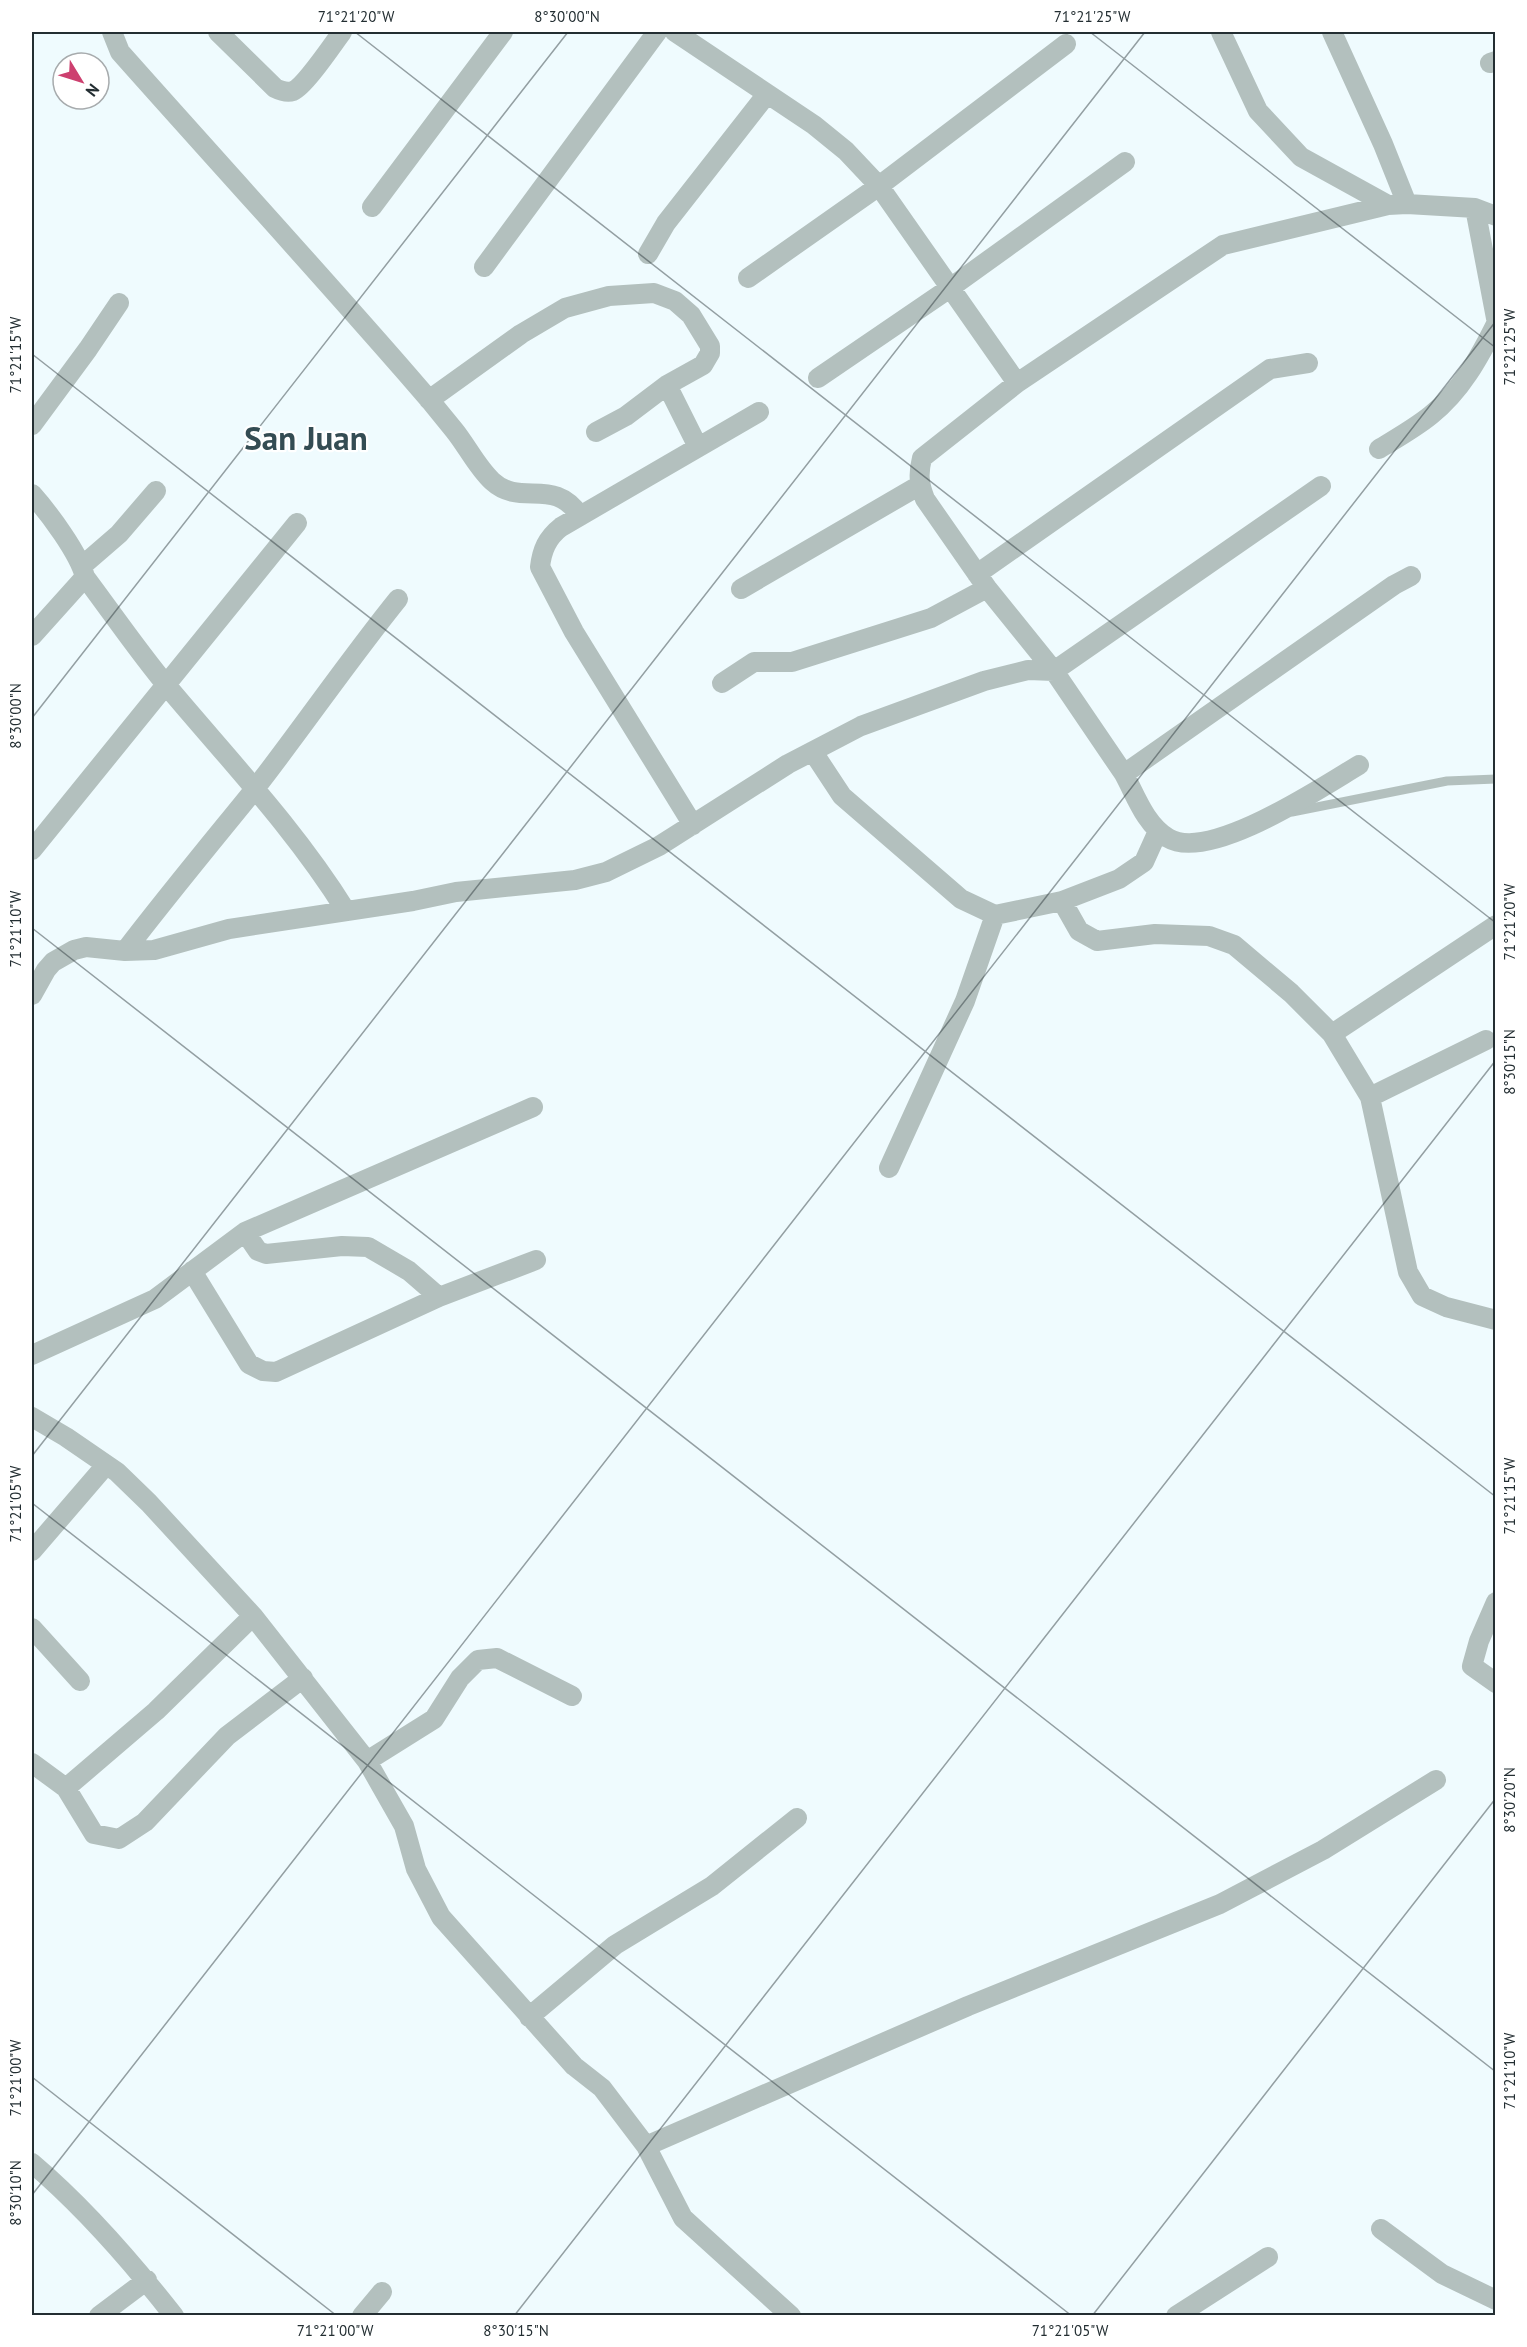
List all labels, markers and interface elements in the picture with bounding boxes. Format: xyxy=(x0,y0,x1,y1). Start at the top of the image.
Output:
text: 71°21'20"W xyxy=(318,7,395,26)
text: 8°30'00"N xyxy=(534,7,600,26)
text: 71°21'25"W xyxy=(1054,7,1131,26)
north arrow xyxy=(51,51,111,111)
text: N xyxy=(82,80,104,101)
text: 71°21'25"W xyxy=(1500,308,1519,385)
text: 71°21'15"W xyxy=(6,316,25,393)
district label: San Juan xyxy=(244,416,368,459)
text: 8°30'00"N xyxy=(6,683,25,749)
text: 71°21'20"W xyxy=(1500,883,1519,960)
text: 71°21'10"W xyxy=(6,890,25,967)
text: 8°30'15"N xyxy=(1500,1029,1519,1095)
text: 71°21'15"W xyxy=(1500,1457,1519,1534)
text: 71°21'05"W xyxy=(6,1465,25,1542)
text: 8°30'20"N xyxy=(1500,1767,1519,1833)
text: 71°21'10"W xyxy=(1500,2032,1519,2109)
text: 71°21'00"W xyxy=(6,2039,25,2116)
text: 8°30'10"N xyxy=(6,2160,25,2226)
text: 71°21'00"W xyxy=(297,2321,374,2340)
text: 8°30'15"N xyxy=(483,2321,549,2340)
text: 71°21'05"W xyxy=(1032,2321,1109,2340)

